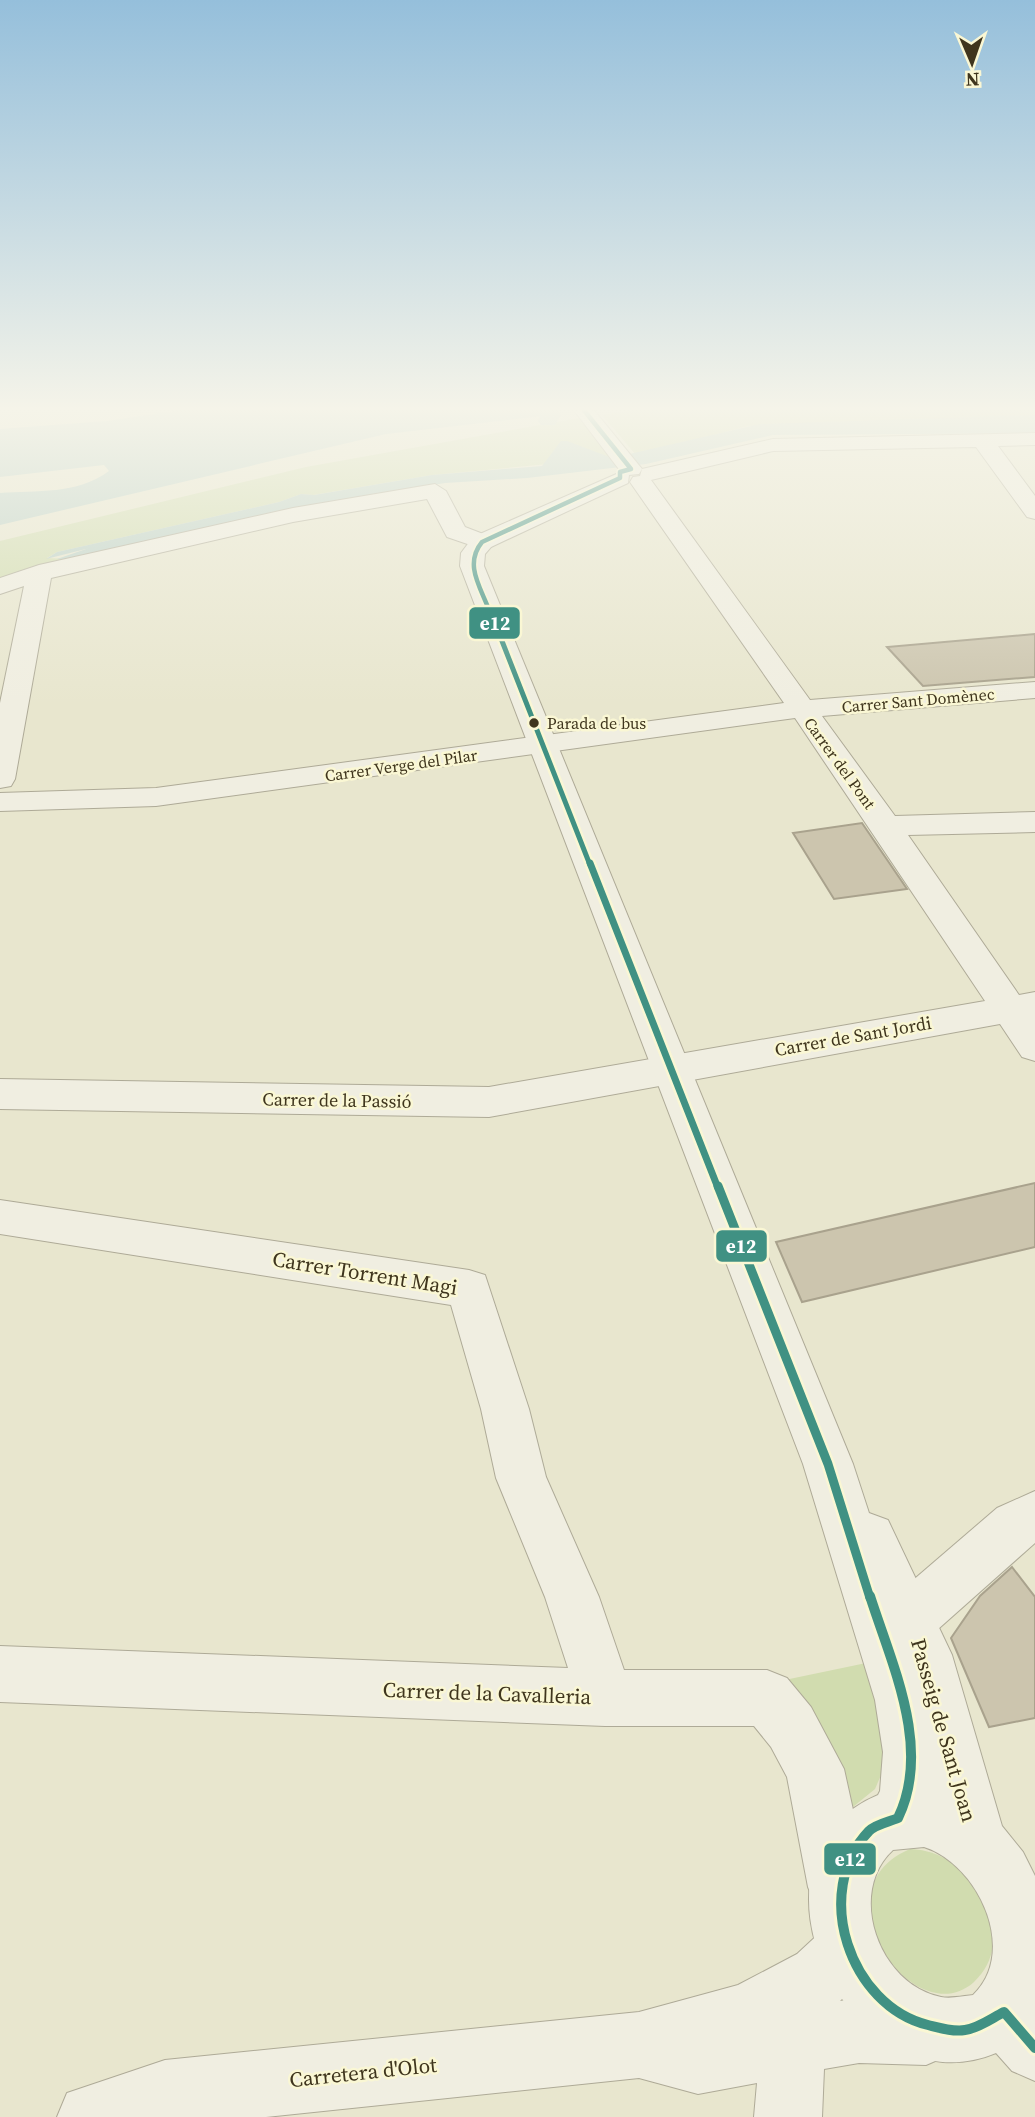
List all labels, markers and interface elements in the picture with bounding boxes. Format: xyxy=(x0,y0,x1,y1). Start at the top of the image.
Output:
north arrow xyxy=(937,28,1007,98)
text: N xyxy=(965,67,980,93)
line badge: e12 xyxy=(468,606,521,640)
text: e12 xyxy=(480,610,510,636)
street label: Carrer Sant Domènec xyxy=(841,682,996,718)
place label: Parada de bus xyxy=(547,712,646,734)
street label: Carrer del Pont xyxy=(799,713,881,814)
marker: Parada de bus xyxy=(527,716,541,730)
street label: Carrer Verge del Pilar xyxy=(323,743,479,787)
street label: Carrer de Sant Jordi xyxy=(773,1010,933,1062)
street label: Carrer de la Passió xyxy=(262,1086,412,1114)
line badge: e12 xyxy=(715,1229,768,1263)
text: e12 xyxy=(726,1233,756,1259)
street label: Carrer Torrent Magi xyxy=(270,1244,460,1302)
street label: Passeig de Sant Joan xyxy=(904,1635,984,1825)
street label: Carrer de la Cavalleria xyxy=(382,1675,592,1711)
line badge: e12 xyxy=(823,1842,877,1876)
text: e12 xyxy=(835,1846,865,1872)
street label: Carretera d'Olot xyxy=(288,2050,438,2094)

